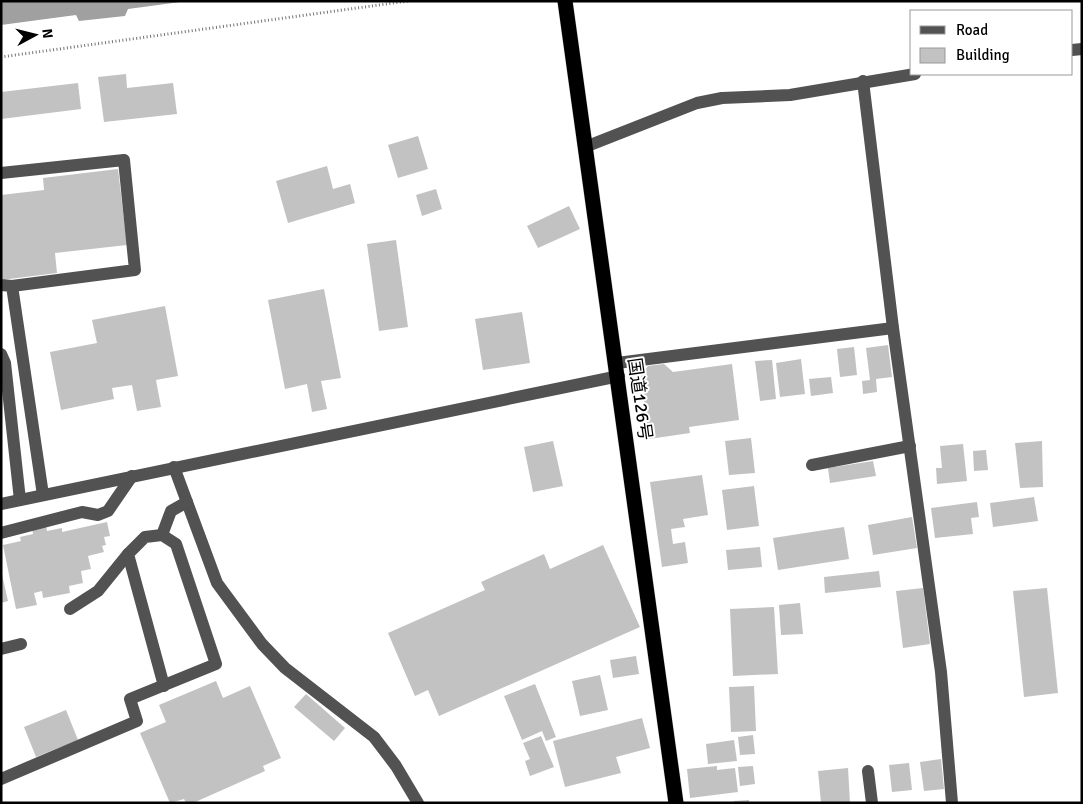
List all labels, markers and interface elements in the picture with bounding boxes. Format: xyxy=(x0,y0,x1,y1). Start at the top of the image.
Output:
north arrow xyxy=(10,10,60,60)
legend xyxy=(910,10,1073,75)
text: Road xyxy=(956,21,988,39)
text: N xyxy=(38,28,56,39)
text: Building xyxy=(956,46,1010,64)
street label: 国道126号 xyxy=(623,356,657,442)

